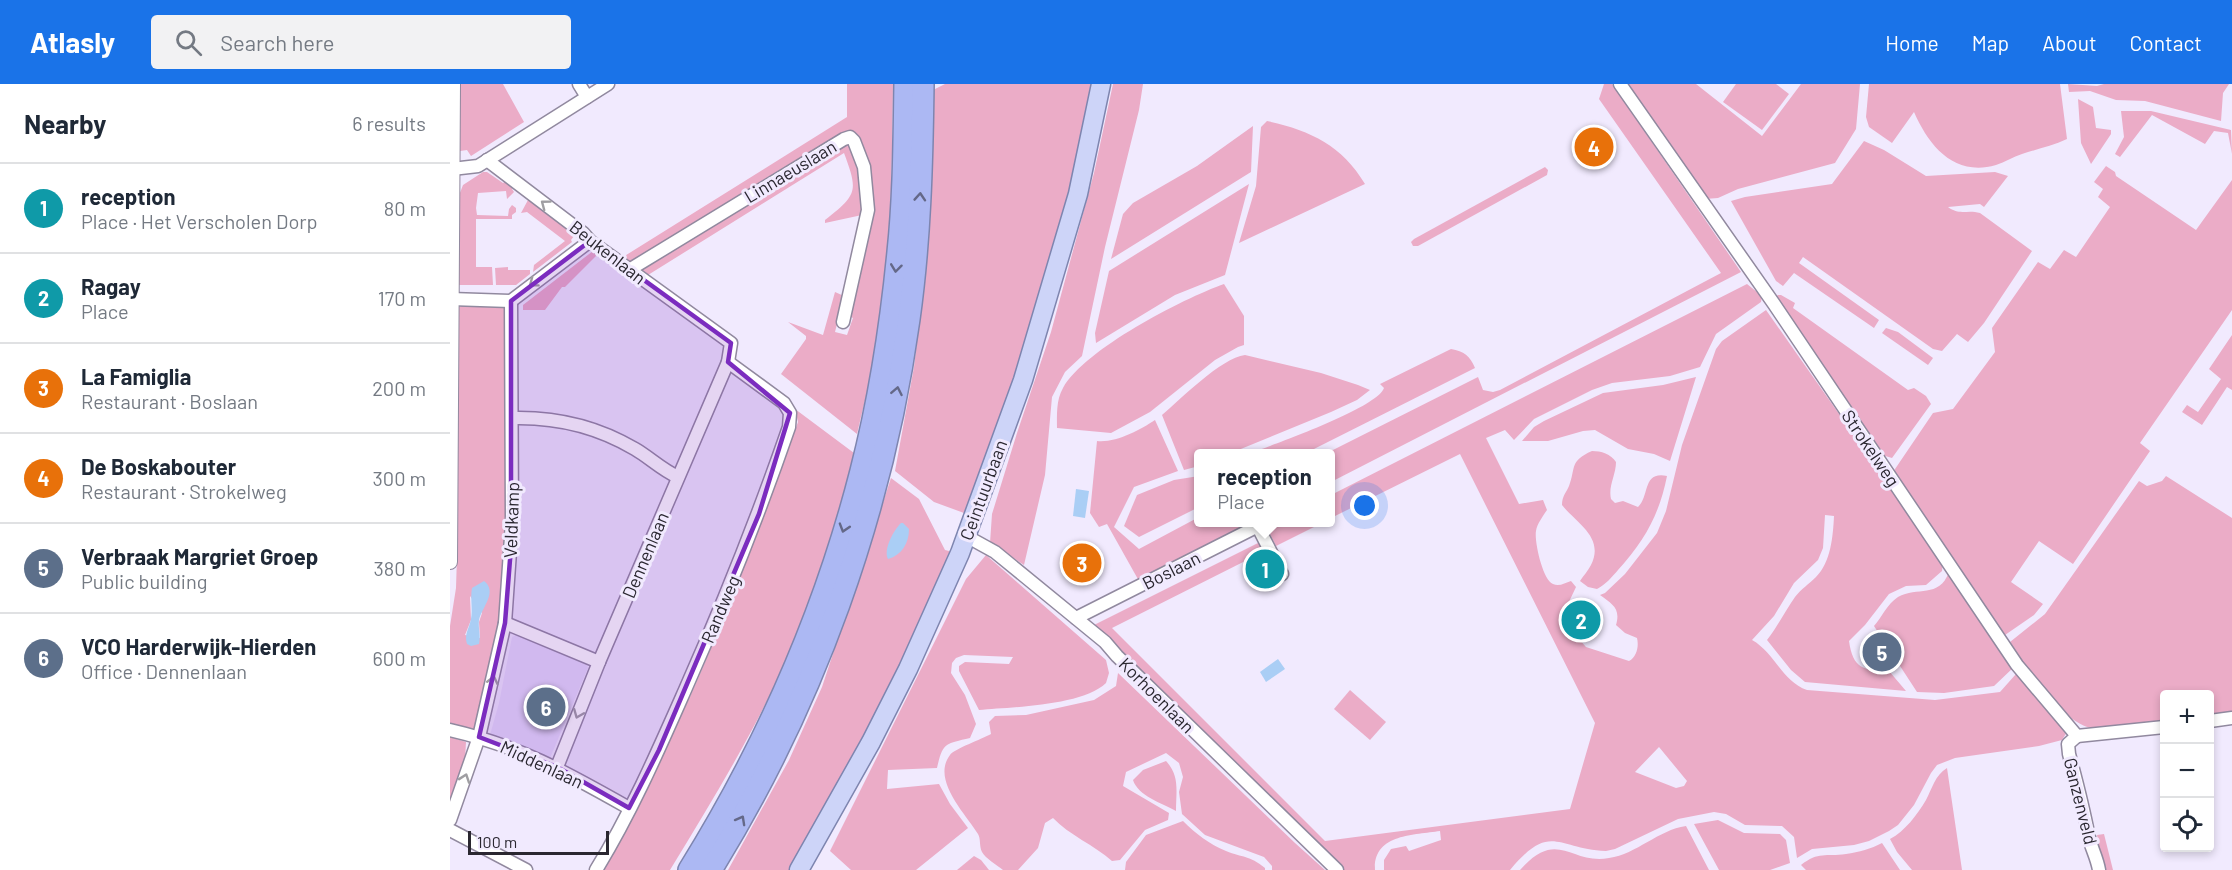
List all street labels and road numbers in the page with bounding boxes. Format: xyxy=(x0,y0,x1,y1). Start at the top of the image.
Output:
street label: Linnaeuslaan xyxy=(740,135,840,207)
street label: Beukenlaan xyxy=(565,215,651,289)
street label: Strokelweg xyxy=(1837,406,1905,490)
street label: Ceintuurbaan xyxy=(955,437,1011,543)
street label: Veldkamp xyxy=(499,482,523,558)
street label: Dennenlaan xyxy=(617,509,673,601)
street label: Boslaan xyxy=(1138,546,1204,594)
street label: Randweg xyxy=(696,572,744,646)
street label: Korhoenlaan xyxy=(1115,653,1199,737)
street label: Middenlaan xyxy=(497,735,587,793)
street label: Ganzenveld xyxy=(2060,755,2102,847)

